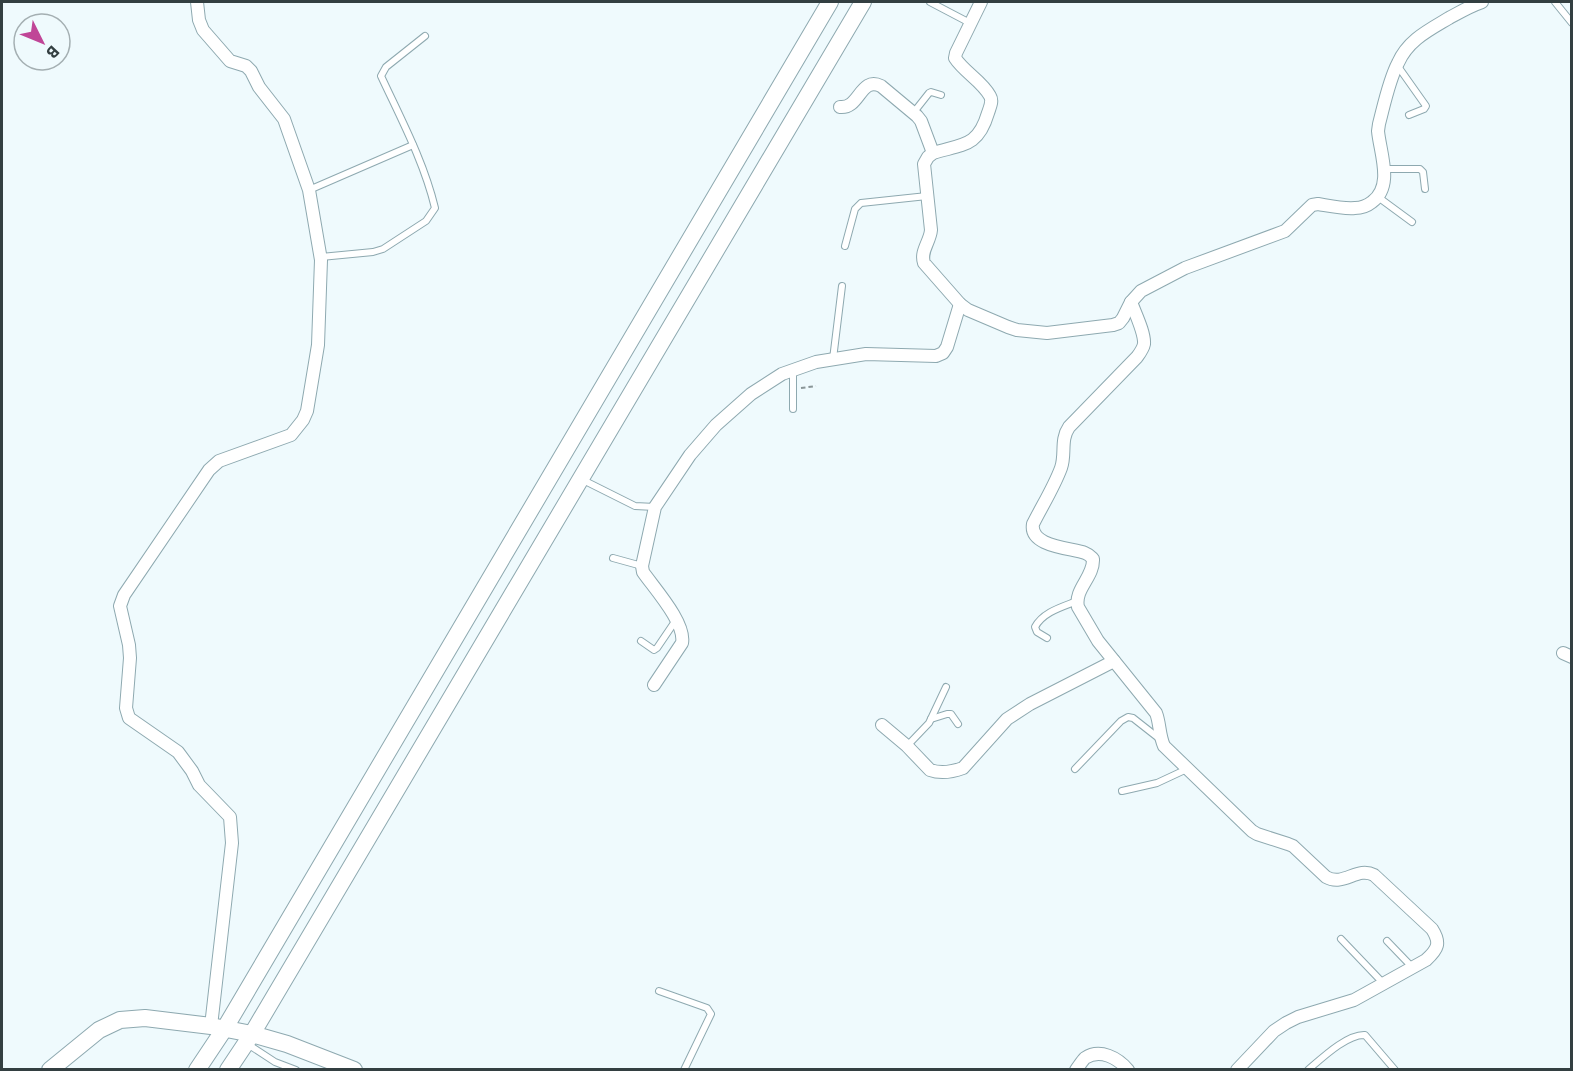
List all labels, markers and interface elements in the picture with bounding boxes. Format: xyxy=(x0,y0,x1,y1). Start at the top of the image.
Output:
north arrow xyxy=(12,12,72,72)
text: B xyxy=(41,41,65,64)

